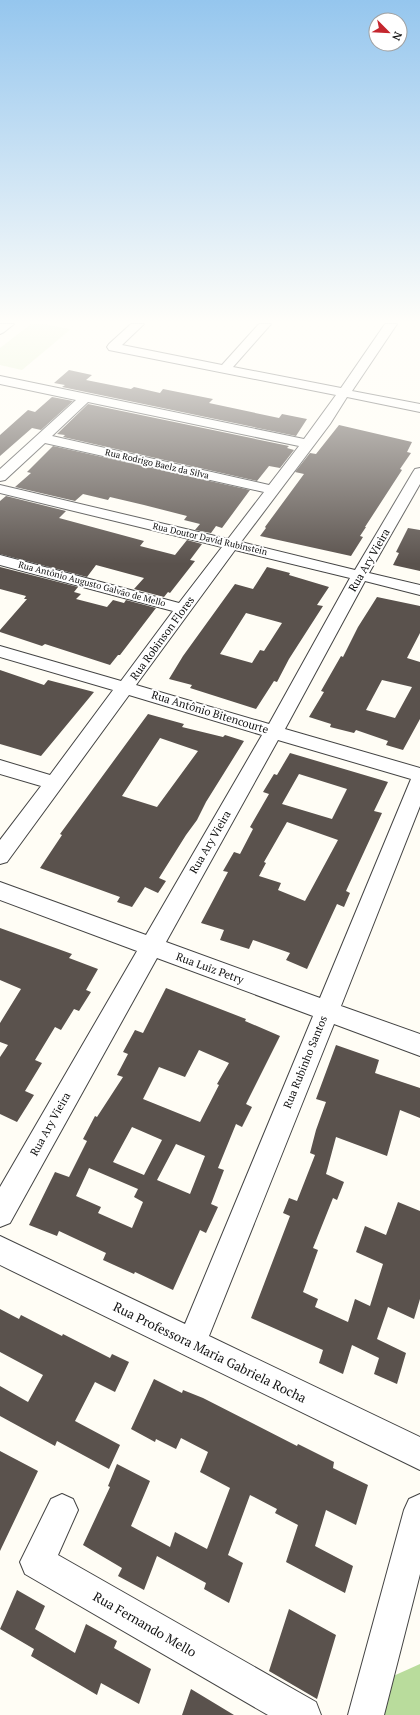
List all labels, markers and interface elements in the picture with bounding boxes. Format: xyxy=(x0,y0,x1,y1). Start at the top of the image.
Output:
north arrow xyxy=(368,12,408,52)
text: N xyxy=(389,29,405,43)
street label: Rua Rodrigo Baelz da Silva xyxy=(104,446,211,482)
street label: Rua Doutor David Rubinstein xyxy=(152,520,269,558)
street label: Rua Ary Vieira xyxy=(345,526,393,594)
street label: Rua Antônio Augusto Galvão de Mello xyxy=(17,559,167,609)
street label: Rua Robinson Flores xyxy=(127,593,197,683)
street label: Rua Antônio Bitencourte xyxy=(150,688,271,737)
street label: Rua Ary Vieira xyxy=(186,808,234,876)
street label: Rua Luiz Petry xyxy=(174,949,246,987)
street label: Rua Rubinho Santos xyxy=(280,1013,330,1110)
street label: Rua Ary Vieira xyxy=(27,1089,73,1158)
street label: Rua Professora Maria Gabriela Rocha xyxy=(110,1297,310,1407)
street label: Rua Fernando Mello xyxy=(90,1587,200,1661)

